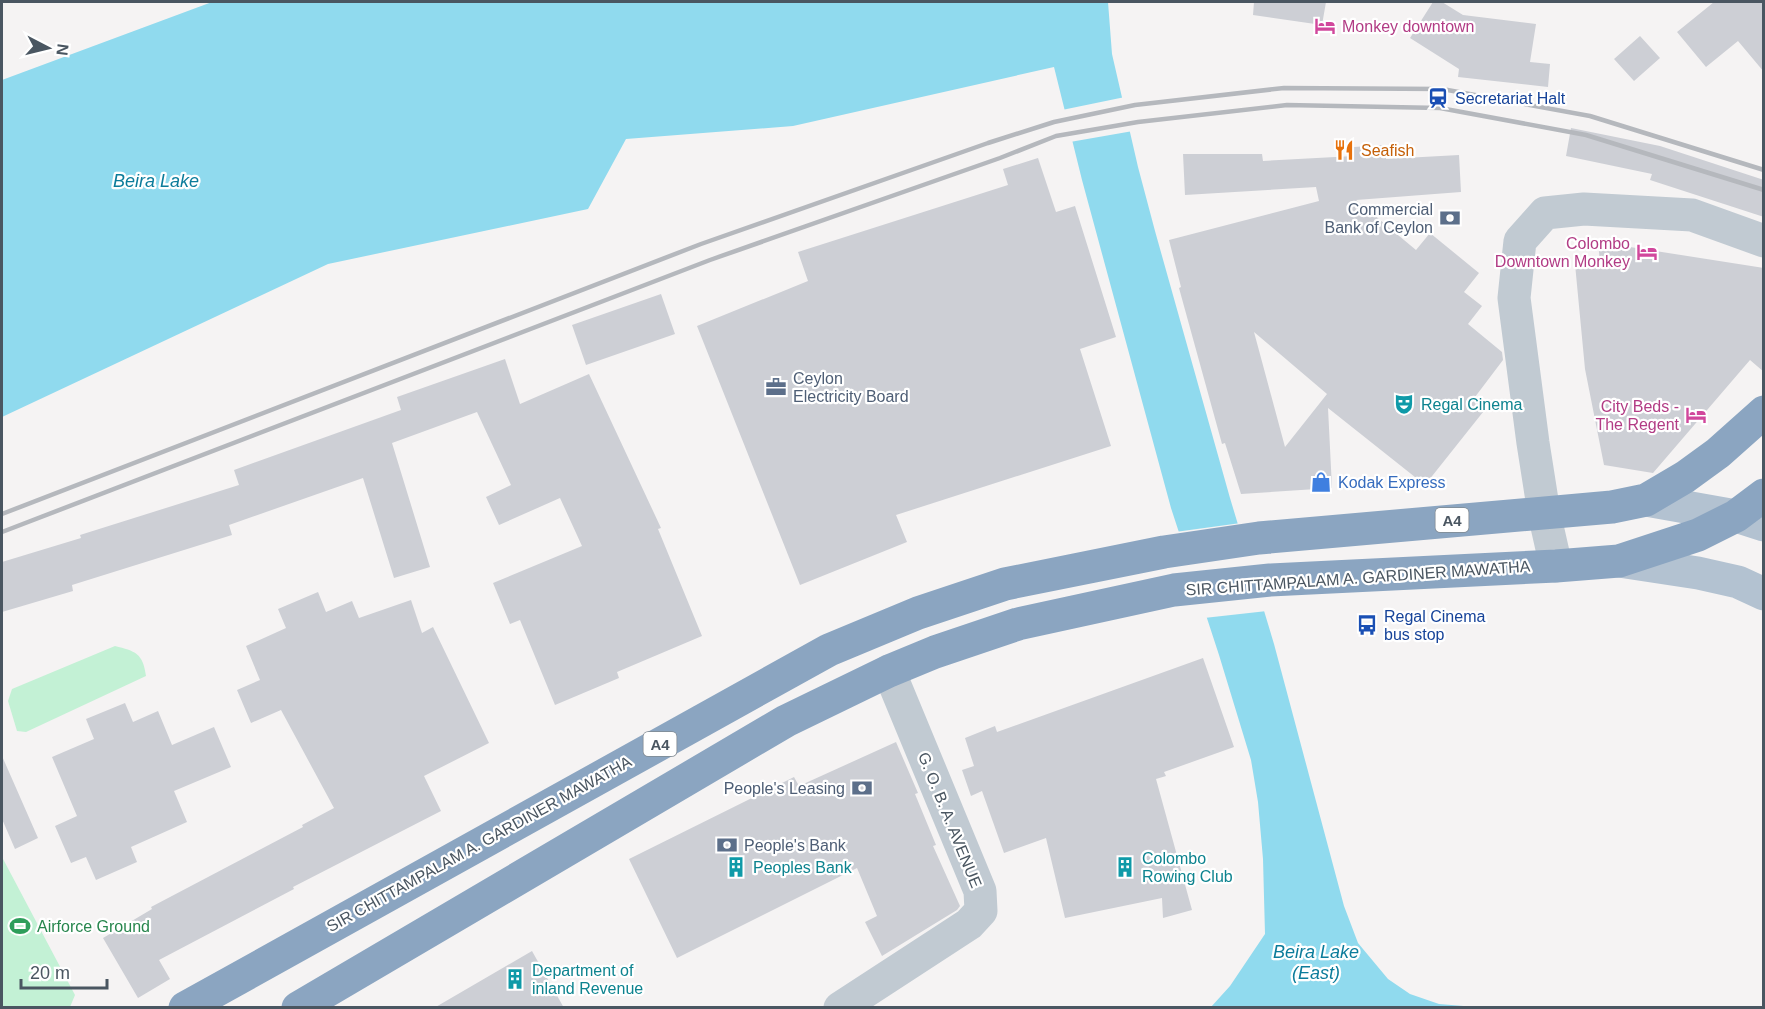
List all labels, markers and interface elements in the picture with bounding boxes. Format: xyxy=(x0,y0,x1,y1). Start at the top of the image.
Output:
hotel icon: Monkey downtown xyxy=(1313,14,1337,38)
north arrow xyxy=(18,18,78,78)
place label: Monkey downtown xyxy=(1342,18,1475,35)
text: N xyxy=(53,43,72,57)
station icon: Secretariat Halt xyxy=(1426,86,1450,110)
place label: Secretariat Halt xyxy=(1455,90,1566,107)
restaurant icon: Seafish xyxy=(1332,138,1356,162)
place label: Seafish xyxy=(1361,142,1414,159)
water label: Beira Lake xyxy=(113,171,199,191)
place label: Commercial Bank of Ceylon xyxy=(1324,201,1433,236)
bank icon: Commercial Bank of Ceylon xyxy=(1438,206,1462,230)
place label: Colombo Downtown Monkey xyxy=(1495,235,1630,270)
hotel icon: Colombo Downtown Monkey xyxy=(1635,240,1659,264)
place label: Ceylon Electricity Board xyxy=(793,370,909,405)
office icon: Ceylon Electricity Board xyxy=(764,375,788,399)
theatre icon: Regal Cinema xyxy=(1392,392,1416,416)
place label: Regal Cinema xyxy=(1421,396,1522,413)
place label: City Beds - The Regent xyxy=(1595,398,1680,433)
hotel icon: City Beds - The Regent xyxy=(1684,403,1708,427)
shop icon: Kodak Express xyxy=(1309,470,1333,494)
place label: Kodak Express xyxy=(1338,474,1446,491)
road number: A4 xyxy=(1436,508,1468,532)
street label: SIR CHITTAMPALAM A. GARDINER MAWATHA xyxy=(1185,557,1531,599)
place label: Regal Cinema bus stop xyxy=(1384,608,1485,643)
bus stop icon: Regal Cinema bus stop xyxy=(1355,613,1379,637)
road number: A4 xyxy=(644,732,676,756)
street label: G. O. B. A. AVENUE xyxy=(915,750,985,890)
street label: SIR CHITTAMPALAM A. GARDINER MAWATHA xyxy=(324,753,634,935)
bank icon: People's Leasing xyxy=(850,776,874,800)
place label: People's Leasing xyxy=(724,780,845,797)
bank icon: People's Bank xyxy=(715,833,739,857)
place label: People's Bank xyxy=(744,837,847,854)
place label: Colombo Rowing Club xyxy=(1142,850,1233,885)
building icon: Peoples Bank xyxy=(724,855,748,879)
building icon: Colombo Rowing Club xyxy=(1113,855,1137,879)
place label: Peoples Bank xyxy=(753,859,853,876)
sports icon: Airforce Ground xyxy=(8,914,32,938)
place label: Airforce Ground xyxy=(37,918,150,935)
water label: Beira Lake (East) xyxy=(1273,942,1359,983)
scale bar xyxy=(21,952,106,990)
place label: Department of inland Revenue xyxy=(532,962,643,997)
text: 20 m xyxy=(30,963,70,983)
building icon: Department of inland Revenue xyxy=(503,967,527,991)

